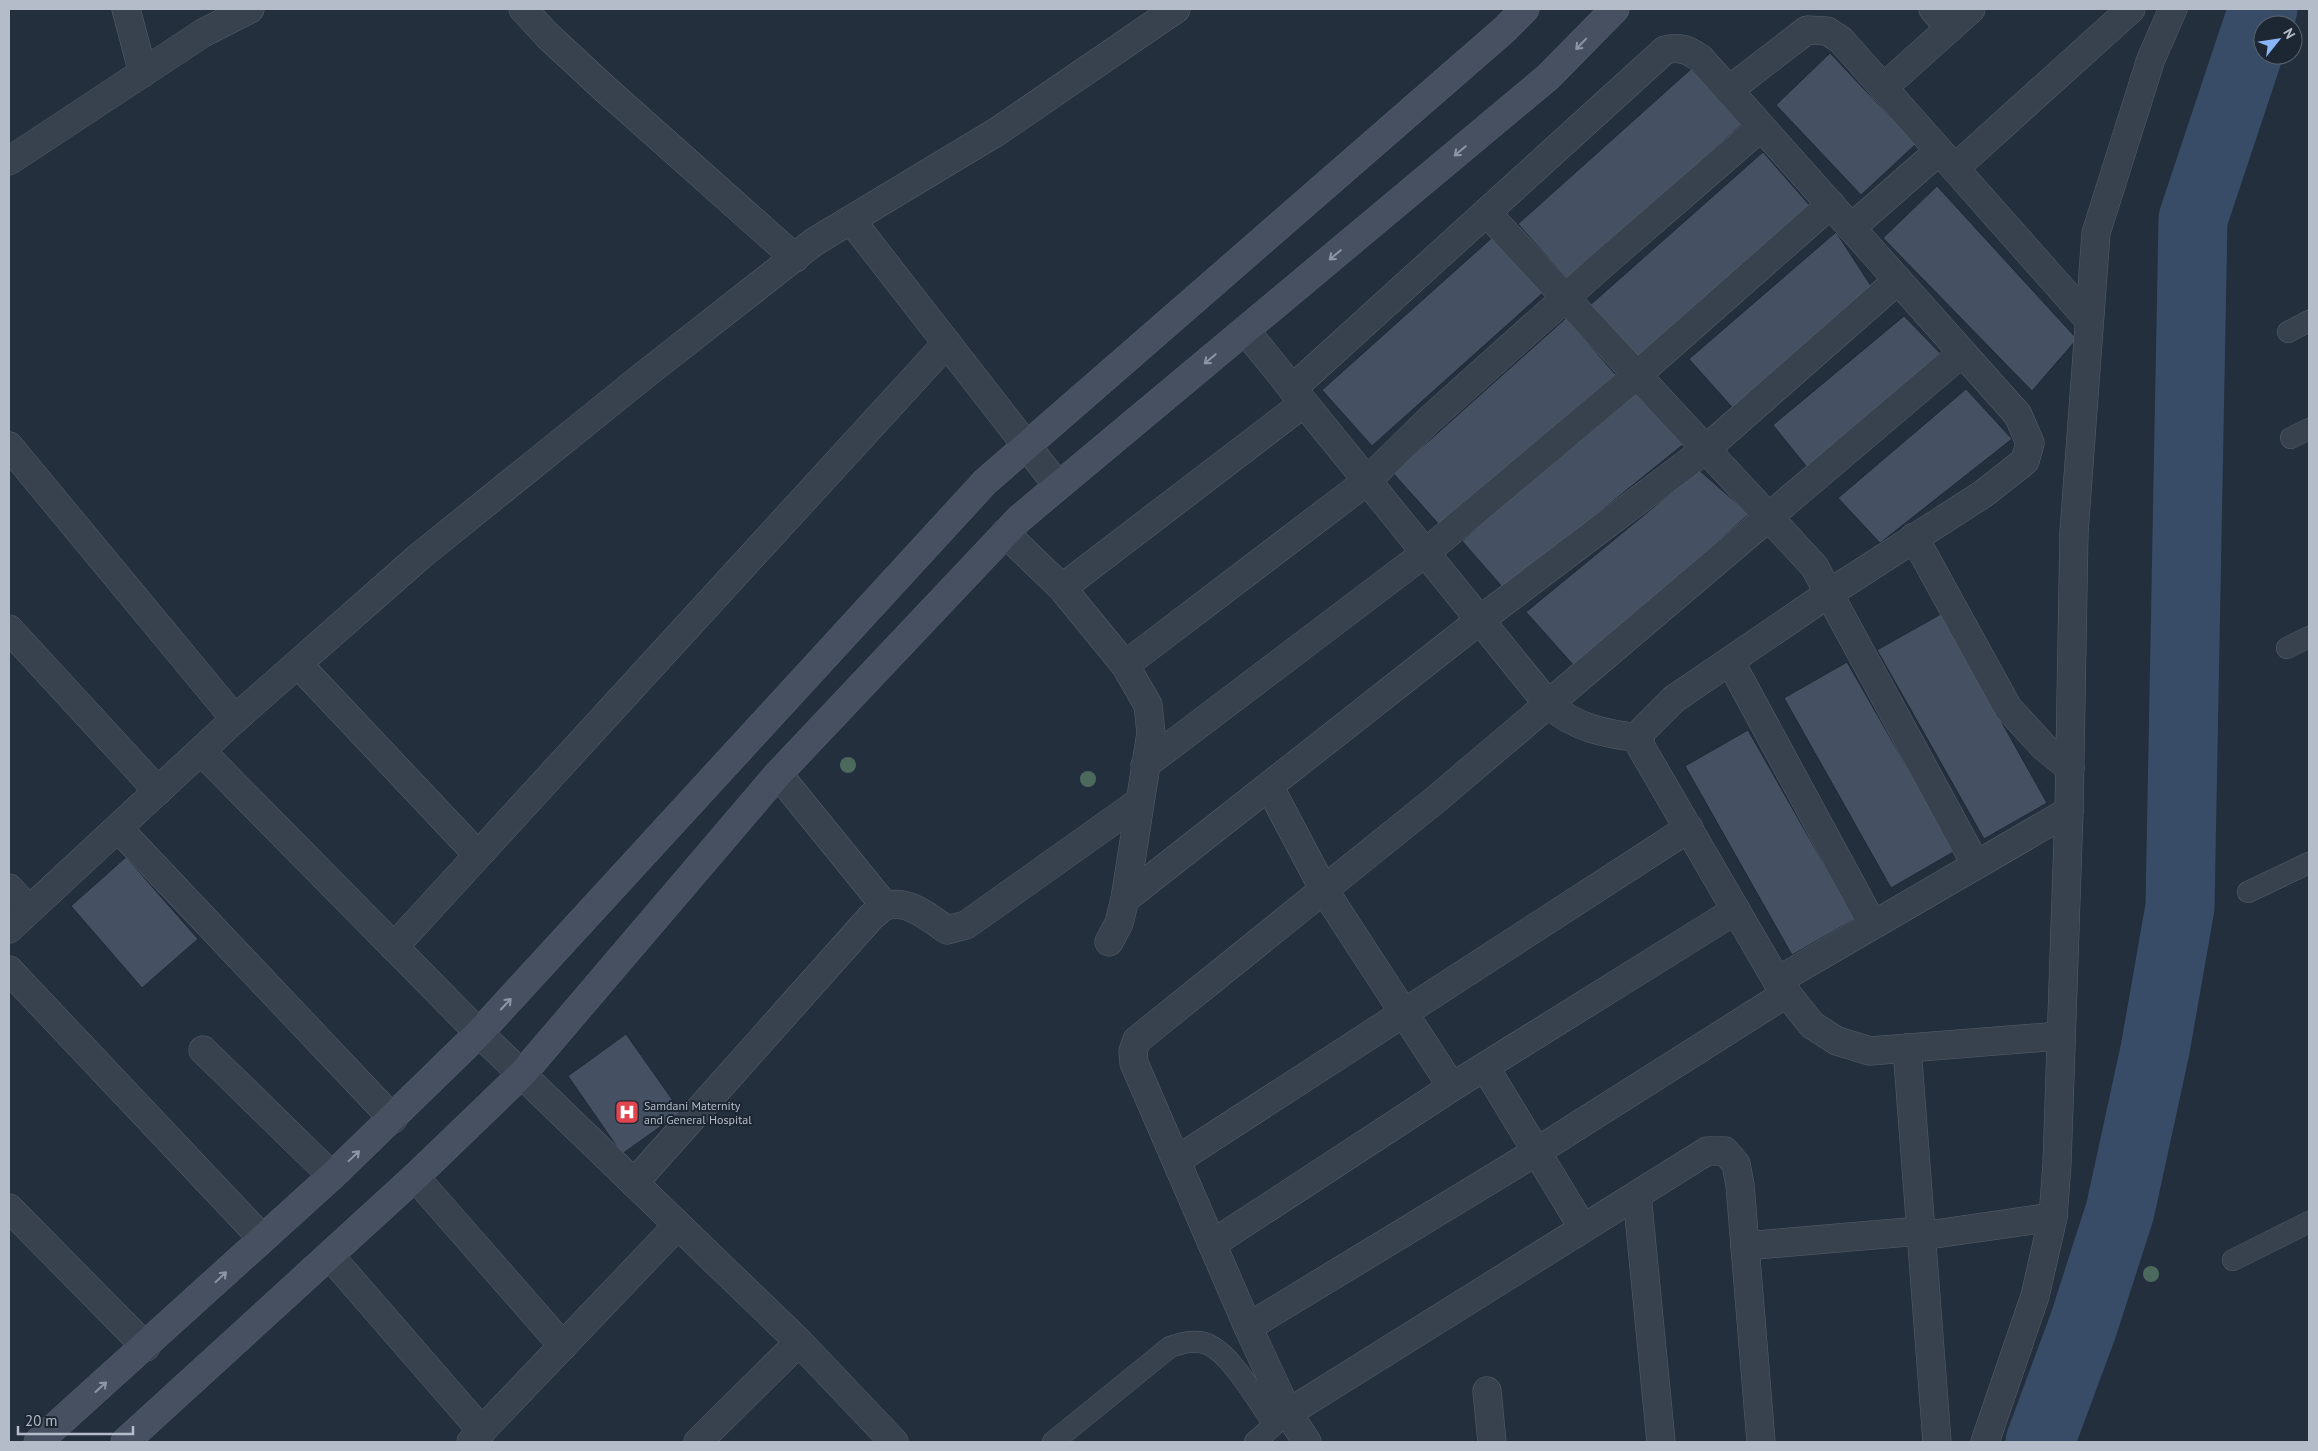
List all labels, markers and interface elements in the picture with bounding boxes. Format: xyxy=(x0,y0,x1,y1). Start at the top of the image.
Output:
north arrow xyxy=(2253,15,2303,65)
text: N xyxy=(2279,25,2299,42)
one-way arrow xyxy=(1575,37,1587,50)
one-way arrow xyxy=(1453,146,1466,157)
one-way arrow xyxy=(1329,250,1342,261)
one-way arrow xyxy=(1204,354,1217,365)
one-way arrow xyxy=(500,998,512,1011)
place label: Samdani Maternity and General Hospital xyxy=(644,1098,752,1127)
hospital icon: Samdani Maternity and General Hospital xyxy=(614,1099,640,1125)
one-way arrow xyxy=(347,1150,360,1162)
one-way arrow xyxy=(214,1271,227,1283)
one-way arrow xyxy=(94,1381,107,1392)
scale bar xyxy=(18,1404,132,1436)
text: 20 m xyxy=(25,1411,58,1430)

